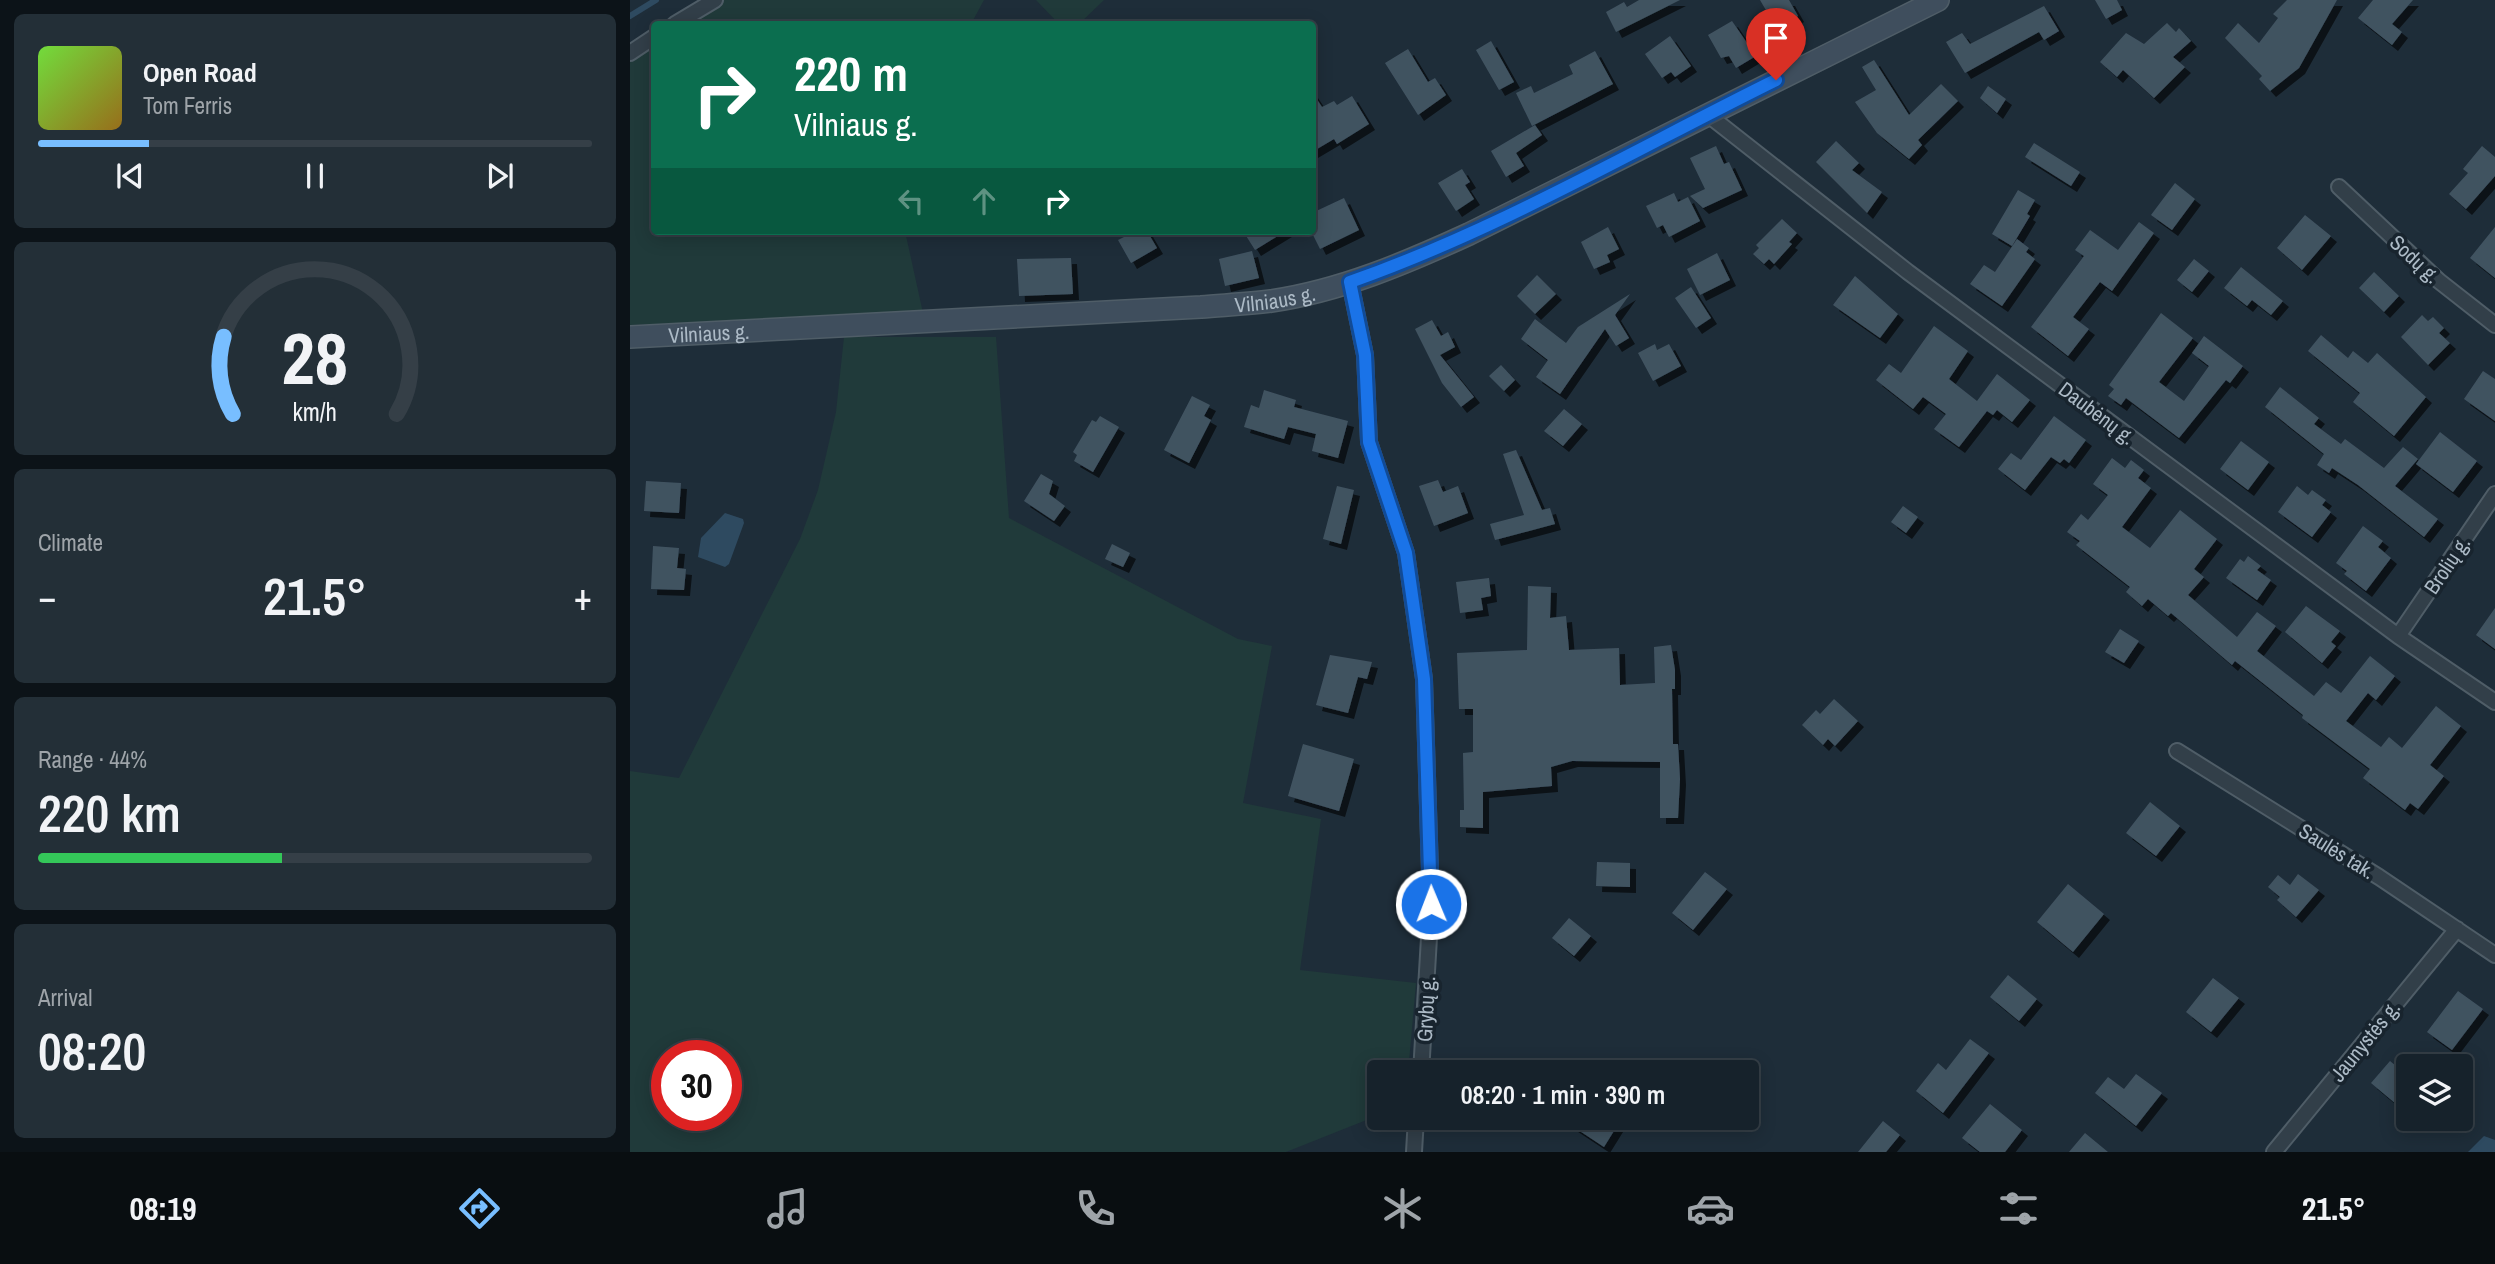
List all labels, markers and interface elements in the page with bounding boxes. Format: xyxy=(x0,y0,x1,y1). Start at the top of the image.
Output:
pin xyxy=(1746,8,1806,80)
icon: arrive xyxy=(1757,19,1795,57)
text: 220 m xyxy=(794,40,908,106)
icon: right xyxy=(679,49,770,140)
text: Open Road xyxy=(143,55,257,90)
text: Tom Ferris xyxy=(143,90,232,121)
text: Vilniaus g. xyxy=(794,103,918,146)
icon: previous xyxy=(111,157,149,195)
icon: pause xyxy=(296,157,334,195)
icon: next xyxy=(481,157,519,195)
icon: left xyxy=(892,182,930,220)
icon: ahead xyxy=(965,182,1003,220)
icon: right xyxy=(1038,182,1076,220)
street label: Sodų g. xyxy=(2383,228,2447,290)
street label: Vilniaus g. xyxy=(1233,278,1318,319)
text: 28 xyxy=(282,310,348,408)
street label: Vilniaus g. xyxy=(668,316,750,349)
street label: Daubėnų g. xyxy=(2053,375,2141,451)
text: km/h xyxy=(293,395,337,429)
text: Climate xyxy=(38,527,103,558)
street label: Brolių g. xyxy=(2417,530,2477,600)
text: 21.5° xyxy=(263,561,367,631)
text: − xyxy=(38,571,56,622)
text: + xyxy=(574,571,592,622)
text: Range · 44% xyxy=(38,744,147,775)
text: 220 km xyxy=(38,778,181,848)
street label: Saulės tak. xyxy=(2293,816,2381,886)
position arrow xyxy=(1394,867,1468,941)
street label: Grybų g. xyxy=(1410,975,1442,1043)
text: Arrival xyxy=(38,982,93,1013)
street label: Jaunystės g. xyxy=(2323,994,2407,1088)
text: 08:20 xyxy=(38,1016,146,1086)
speed limit sign: 30 xyxy=(651,1040,742,1131)
map controls xyxy=(2396,1054,2473,1131)
button: layers xyxy=(2396,1054,2473,1131)
text: 08:20 · 1 min · 390 m xyxy=(1461,1077,1665,1112)
icon: directions xyxy=(455,1184,504,1233)
icon: music xyxy=(763,1184,812,1233)
icon: phone xyxy=(1071,1184,1120,1233)
icon: climate xyxy=(1378,1184,1427,1233)
icon: car xyxy=(1686,1184,1735,1233)
icon: filters xyxy=(1994,1184,2043,1233)
text: 08:19 xyxy=(129,1187,196,1230)
text: 21.5° xyxy=(2302,1187,2366,1230)

